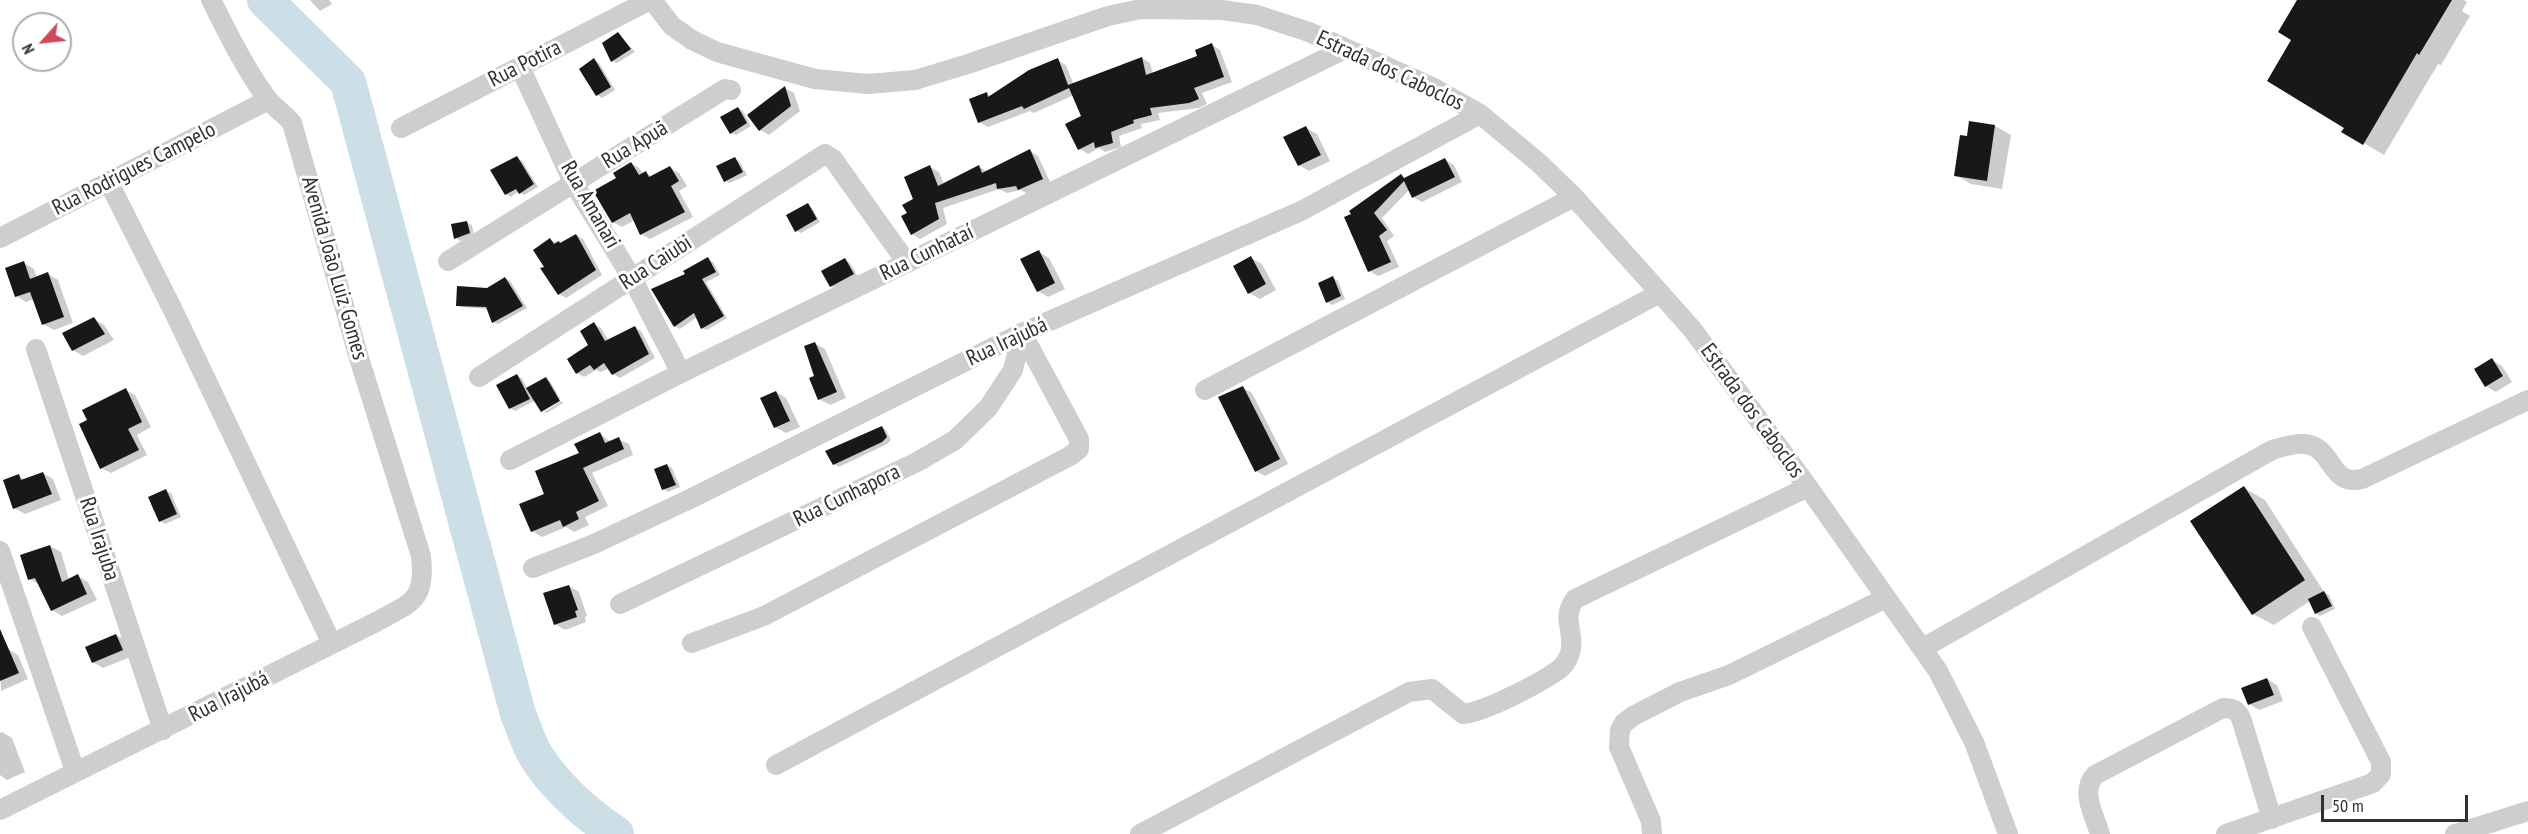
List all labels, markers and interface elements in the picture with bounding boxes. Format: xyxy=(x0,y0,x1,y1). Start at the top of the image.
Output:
north arrow xyxy=(12,12,72,72)
street label: Estrada dos Caboclos xyxy=(1312,25,1468,117)
street label: Rua Potira xyxy=(484,35,566,93)
text: N xyxy=(17,41,39,58)
street label: Rua Apuã xyxy=(597,115,673,175)
street label: Rua Rodrigues Campelo xyxy=(48,116,220,222)
street label: Rua Amanari xyxy=(554,157,626,253)
street label: Avenida João Luiz Gomes xyxy=(295,173,373,363)
street label: Rua Cunhataí xyxy=(876,219,978,287)
street label: Rua Caiubi xyxy=(615,230,697,296)
street label: Rua Irajubá xyxy=(962,312,1052,372)
street label: Estrada dos Caboclos xyxy=(1694,339,1810,483)
street label: Rua Cunhapora xyxy=(790,459,904,533)
street label: Rua Irajuba xyxy=(73,494,125,584)
street label: Rua Irajubá xyxy=(185,666,273,728)
scale bar xyxy=(2324,783,2471,821)
text: 50 m xyxy=(2332,794,2364,817)

